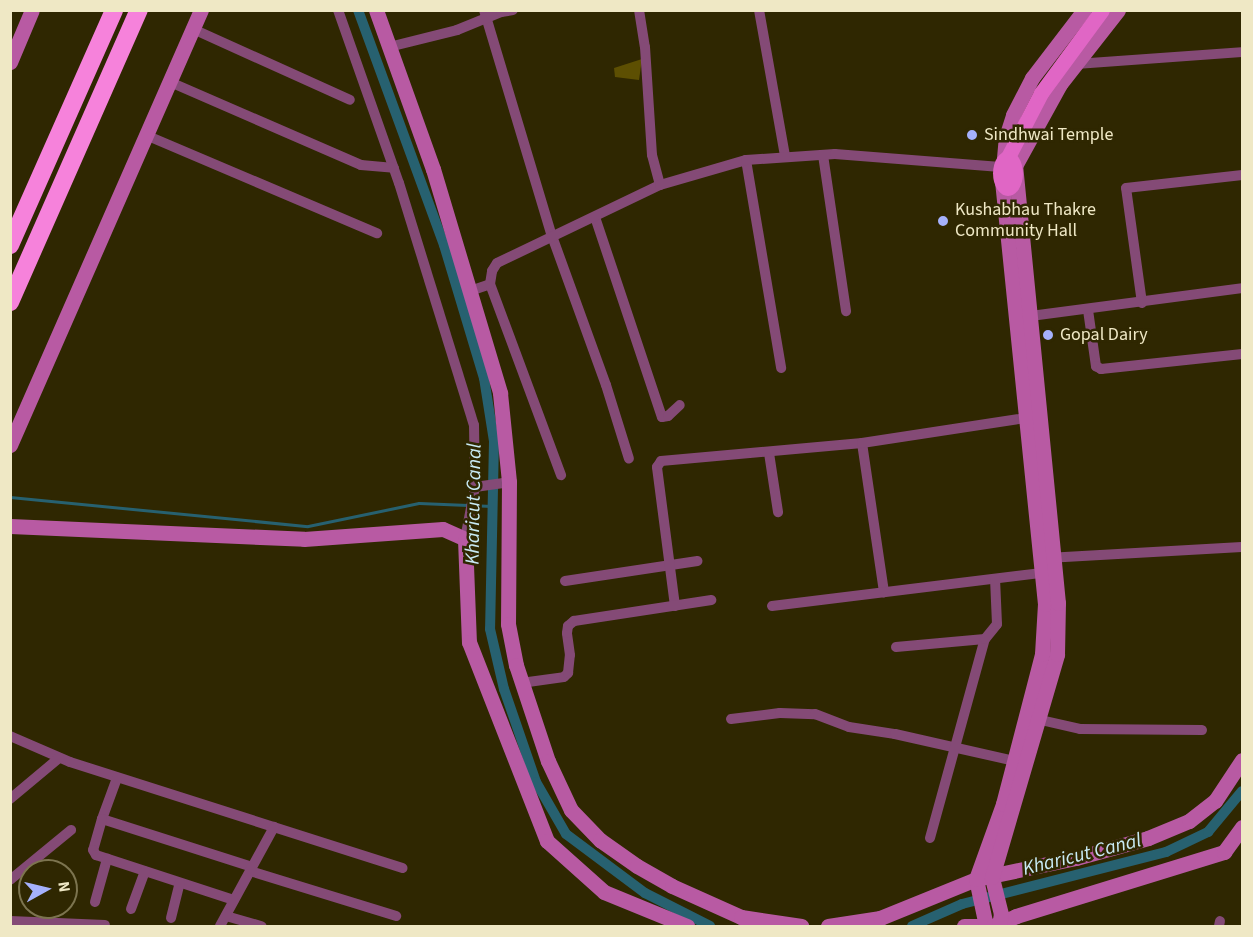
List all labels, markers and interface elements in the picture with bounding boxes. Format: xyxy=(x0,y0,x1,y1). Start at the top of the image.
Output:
place label: Sindhwai Temple xyxy=(984,124,1113,146)
marker: Sindhwai Temple xyxy=(965,128,979,142)
place label: Kushabhau Thakre Community Hall xyxy=(955,200,1096,242)
marker: Kushabhau Thakre Community Hall xyxy=(936,214,950,228)
place label: Gopal Dairy xyxy=(1060,324,1148,346)
marker: Gopal Dairy xyxy=(1041,328,1055,342)
water label: Kharicut Canal xyxy=(461,443,487,565)
water label: Kharicut Canal xyxy=(1020,829,1144,881)
north arrow xyxy=(18,859,78,919)
text: N xyxy=(52,880,75,894)

